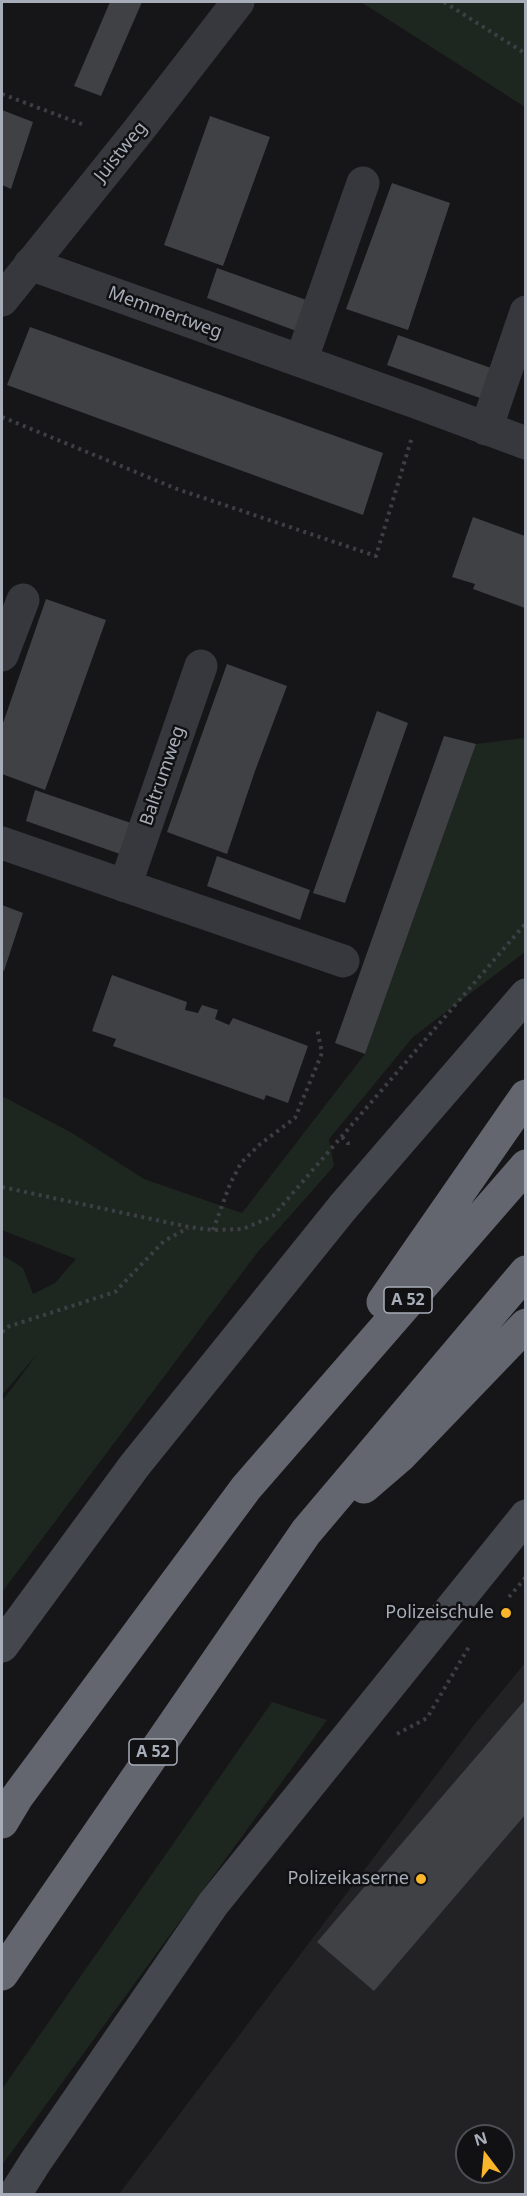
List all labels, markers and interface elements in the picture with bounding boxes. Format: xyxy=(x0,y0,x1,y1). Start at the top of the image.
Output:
street label: Juistweg xyxy=(90,118,152,186)
street label: Memmertweg xyxy=(105,282,225,344)
street label: Baltrumweg xyxy=(136,723,190,829)
road number: A 52 xyxy=(384,1287,432,1313)
place label: Polizeischule xyxy=(385,1602,494,1624)
marker: Polizeischule xyxy=(499,1606,513,1620)
road number: A 52 xyxy=(129,1739,177,1765)
place label: Polizeikaserne xyxy=(287,1868,409,1890)
marker: Polizeikaserne xyxy=(414,1872,428,1886)
north arrow xyxy=(455,2124,515,2184)
text: N xyxy=(471,2126,490,2151)

